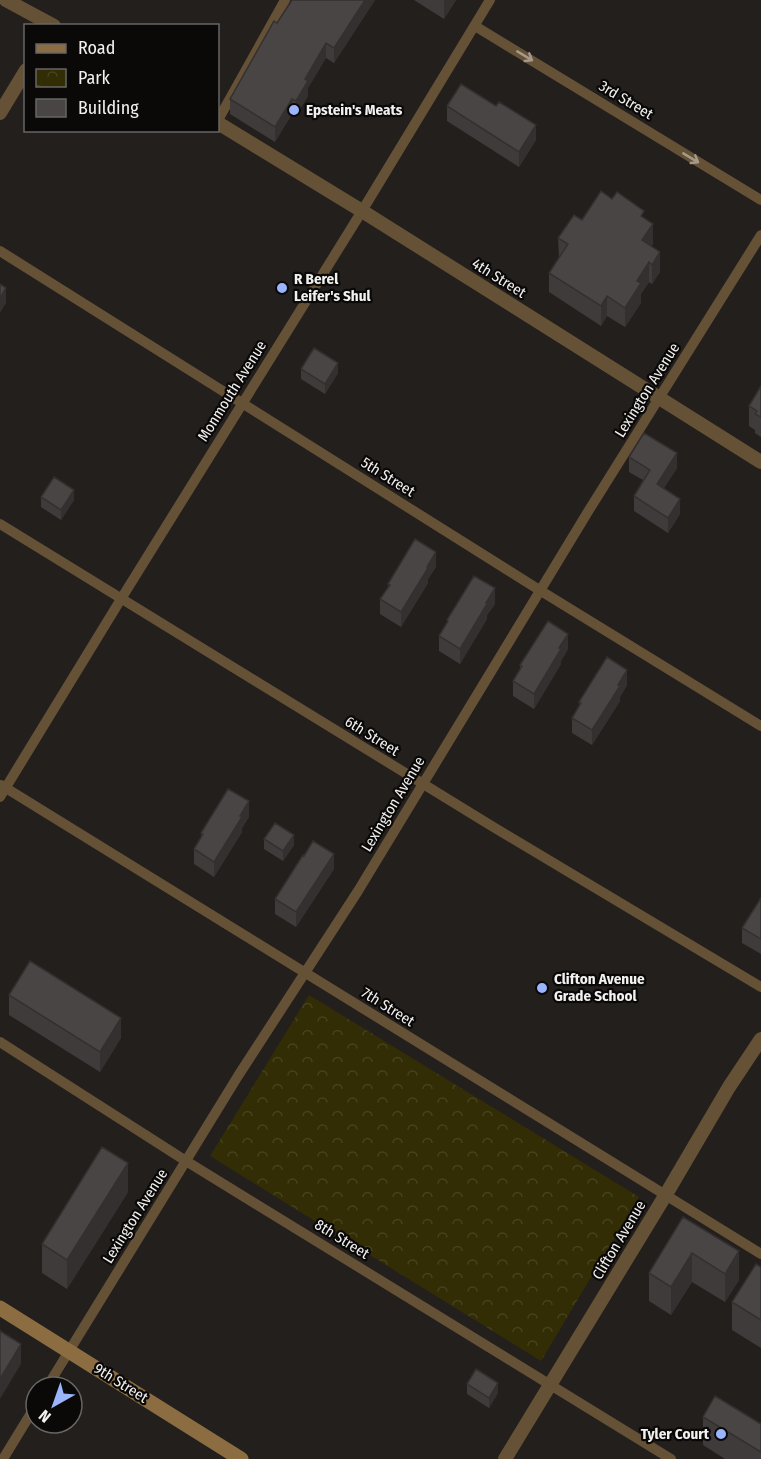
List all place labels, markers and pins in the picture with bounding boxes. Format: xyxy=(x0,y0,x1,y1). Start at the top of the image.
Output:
place label: Epstein's Meats xyxy=(306,101,403,119)
marker: Epstein's Meats xyxy=(287,103,301,117)
place label: R Berel Leifer's Shul xyxy=(294,270,371,305)
marker: R Berel Leifer's Shul xyxy=(275,281,289,295)
place label: Clifton Avenue Grade School xyxy=(554,970,645,1005)
marker: Clifton Avenue Grade School xyxy=(535,981,549,995)
place label: Tyler Court xyxy=(641,1425,710,1443)
marker: Tyler Court xyxy=(714,1427,728,1441)

